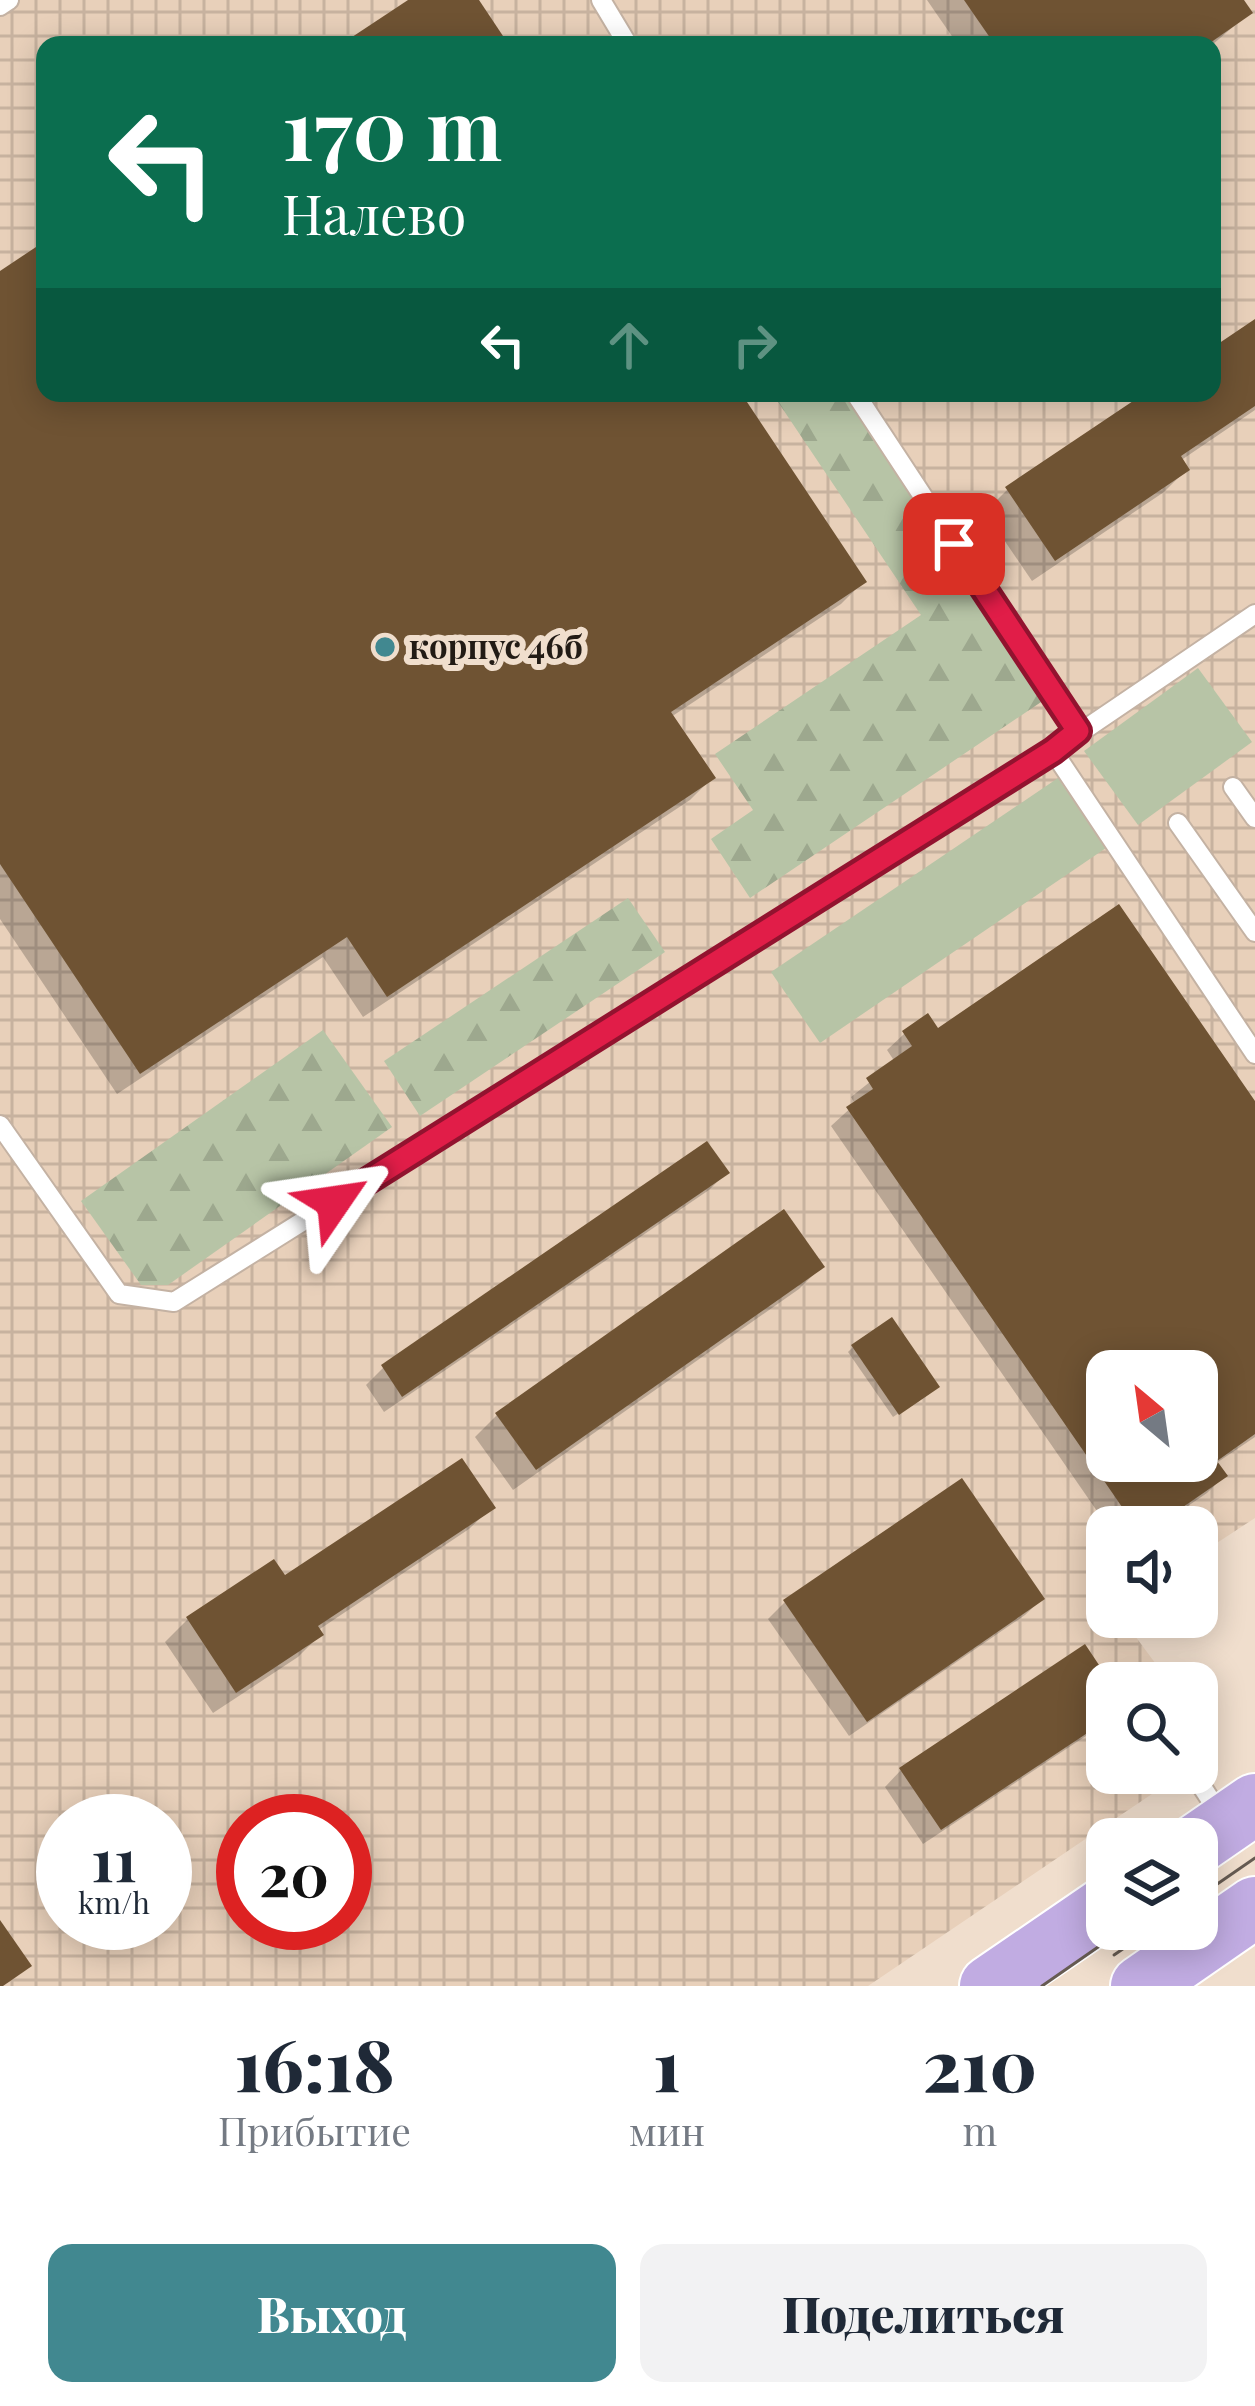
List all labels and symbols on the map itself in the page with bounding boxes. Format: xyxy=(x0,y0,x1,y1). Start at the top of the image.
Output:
pin xyxy=(903,493,1005,595)
place label: корпус 46б xyxy=(409,623,583,667)
marker: корпус 46б xyxy=(372,634,398,660)
position arrow xyxy=(271,1139,397,1265)
north arrow xyxy=(1086,1350,1218,1482)
speed limit sign: 20 xyxy=(216,1794,372,1950)

